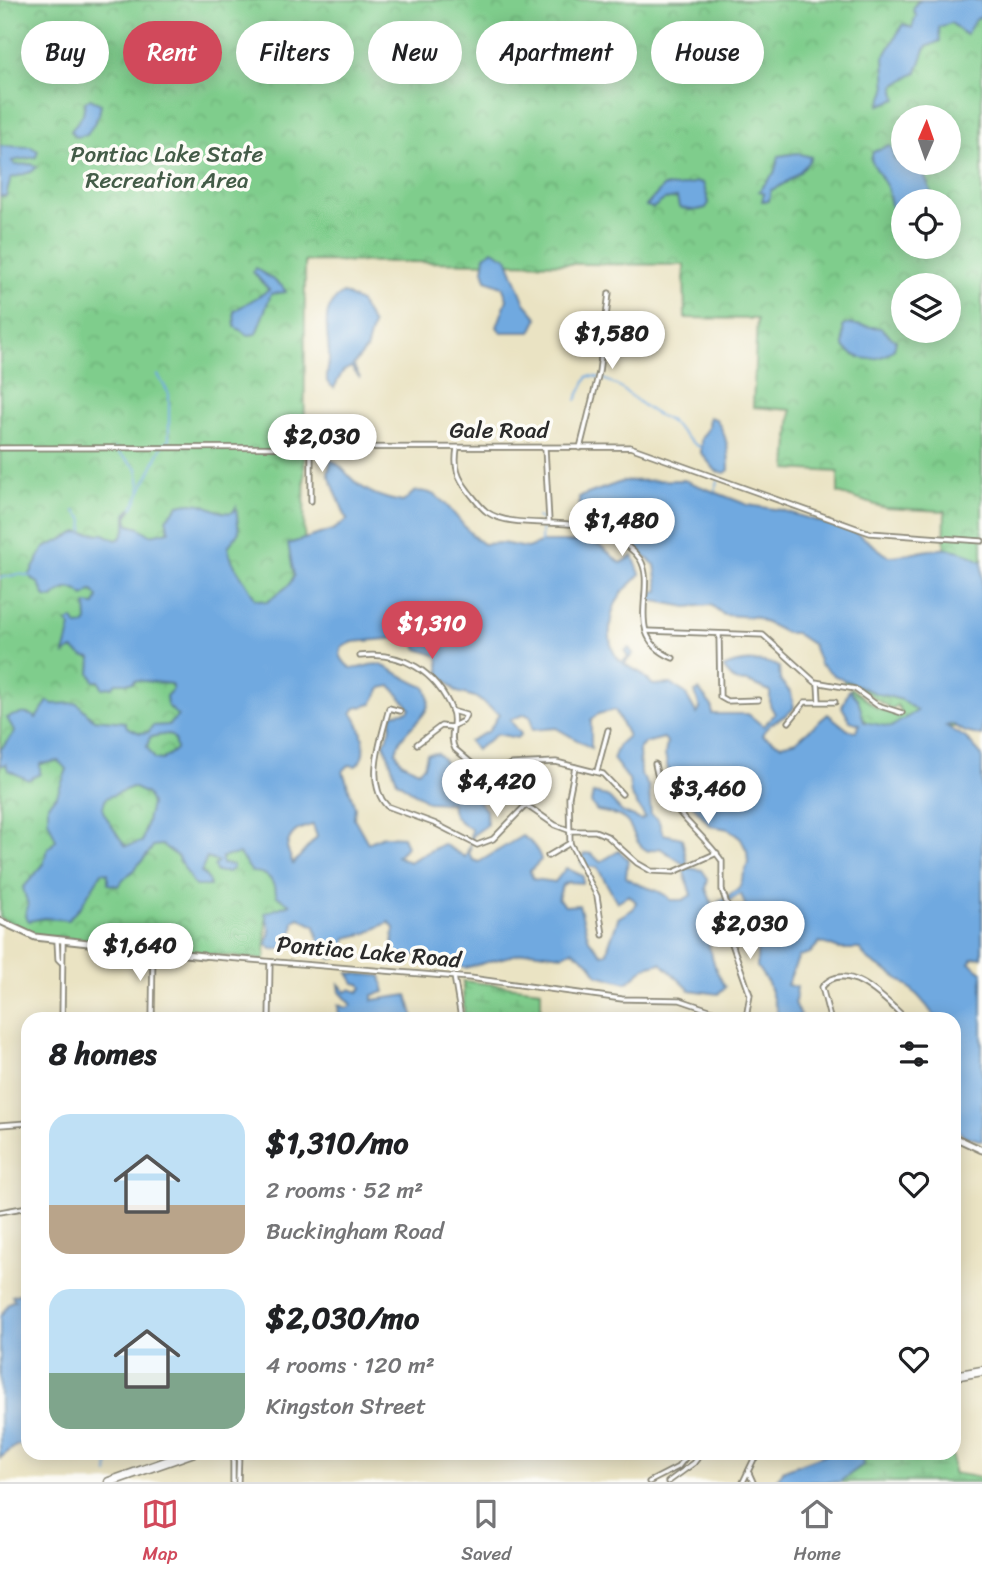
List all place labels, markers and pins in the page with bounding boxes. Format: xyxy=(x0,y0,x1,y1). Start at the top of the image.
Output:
pin: $1,580 xyxy=(555,312,669,371)
pin: $2,030 xyxy=(265,414,379,474)
pin: $1,480 xyxy=(565,498,679,558)
pin: $1,310 xyxy=(375,602,489,661)
pin: $4,420 xyxy=(440,760,554,819)
pin: $3,460 xyxy=(651,766,765,826)
pin: $2,030 xyxy=(693,902,807,961)
pin: $1,640 xyxy=(83,923,197,983)

